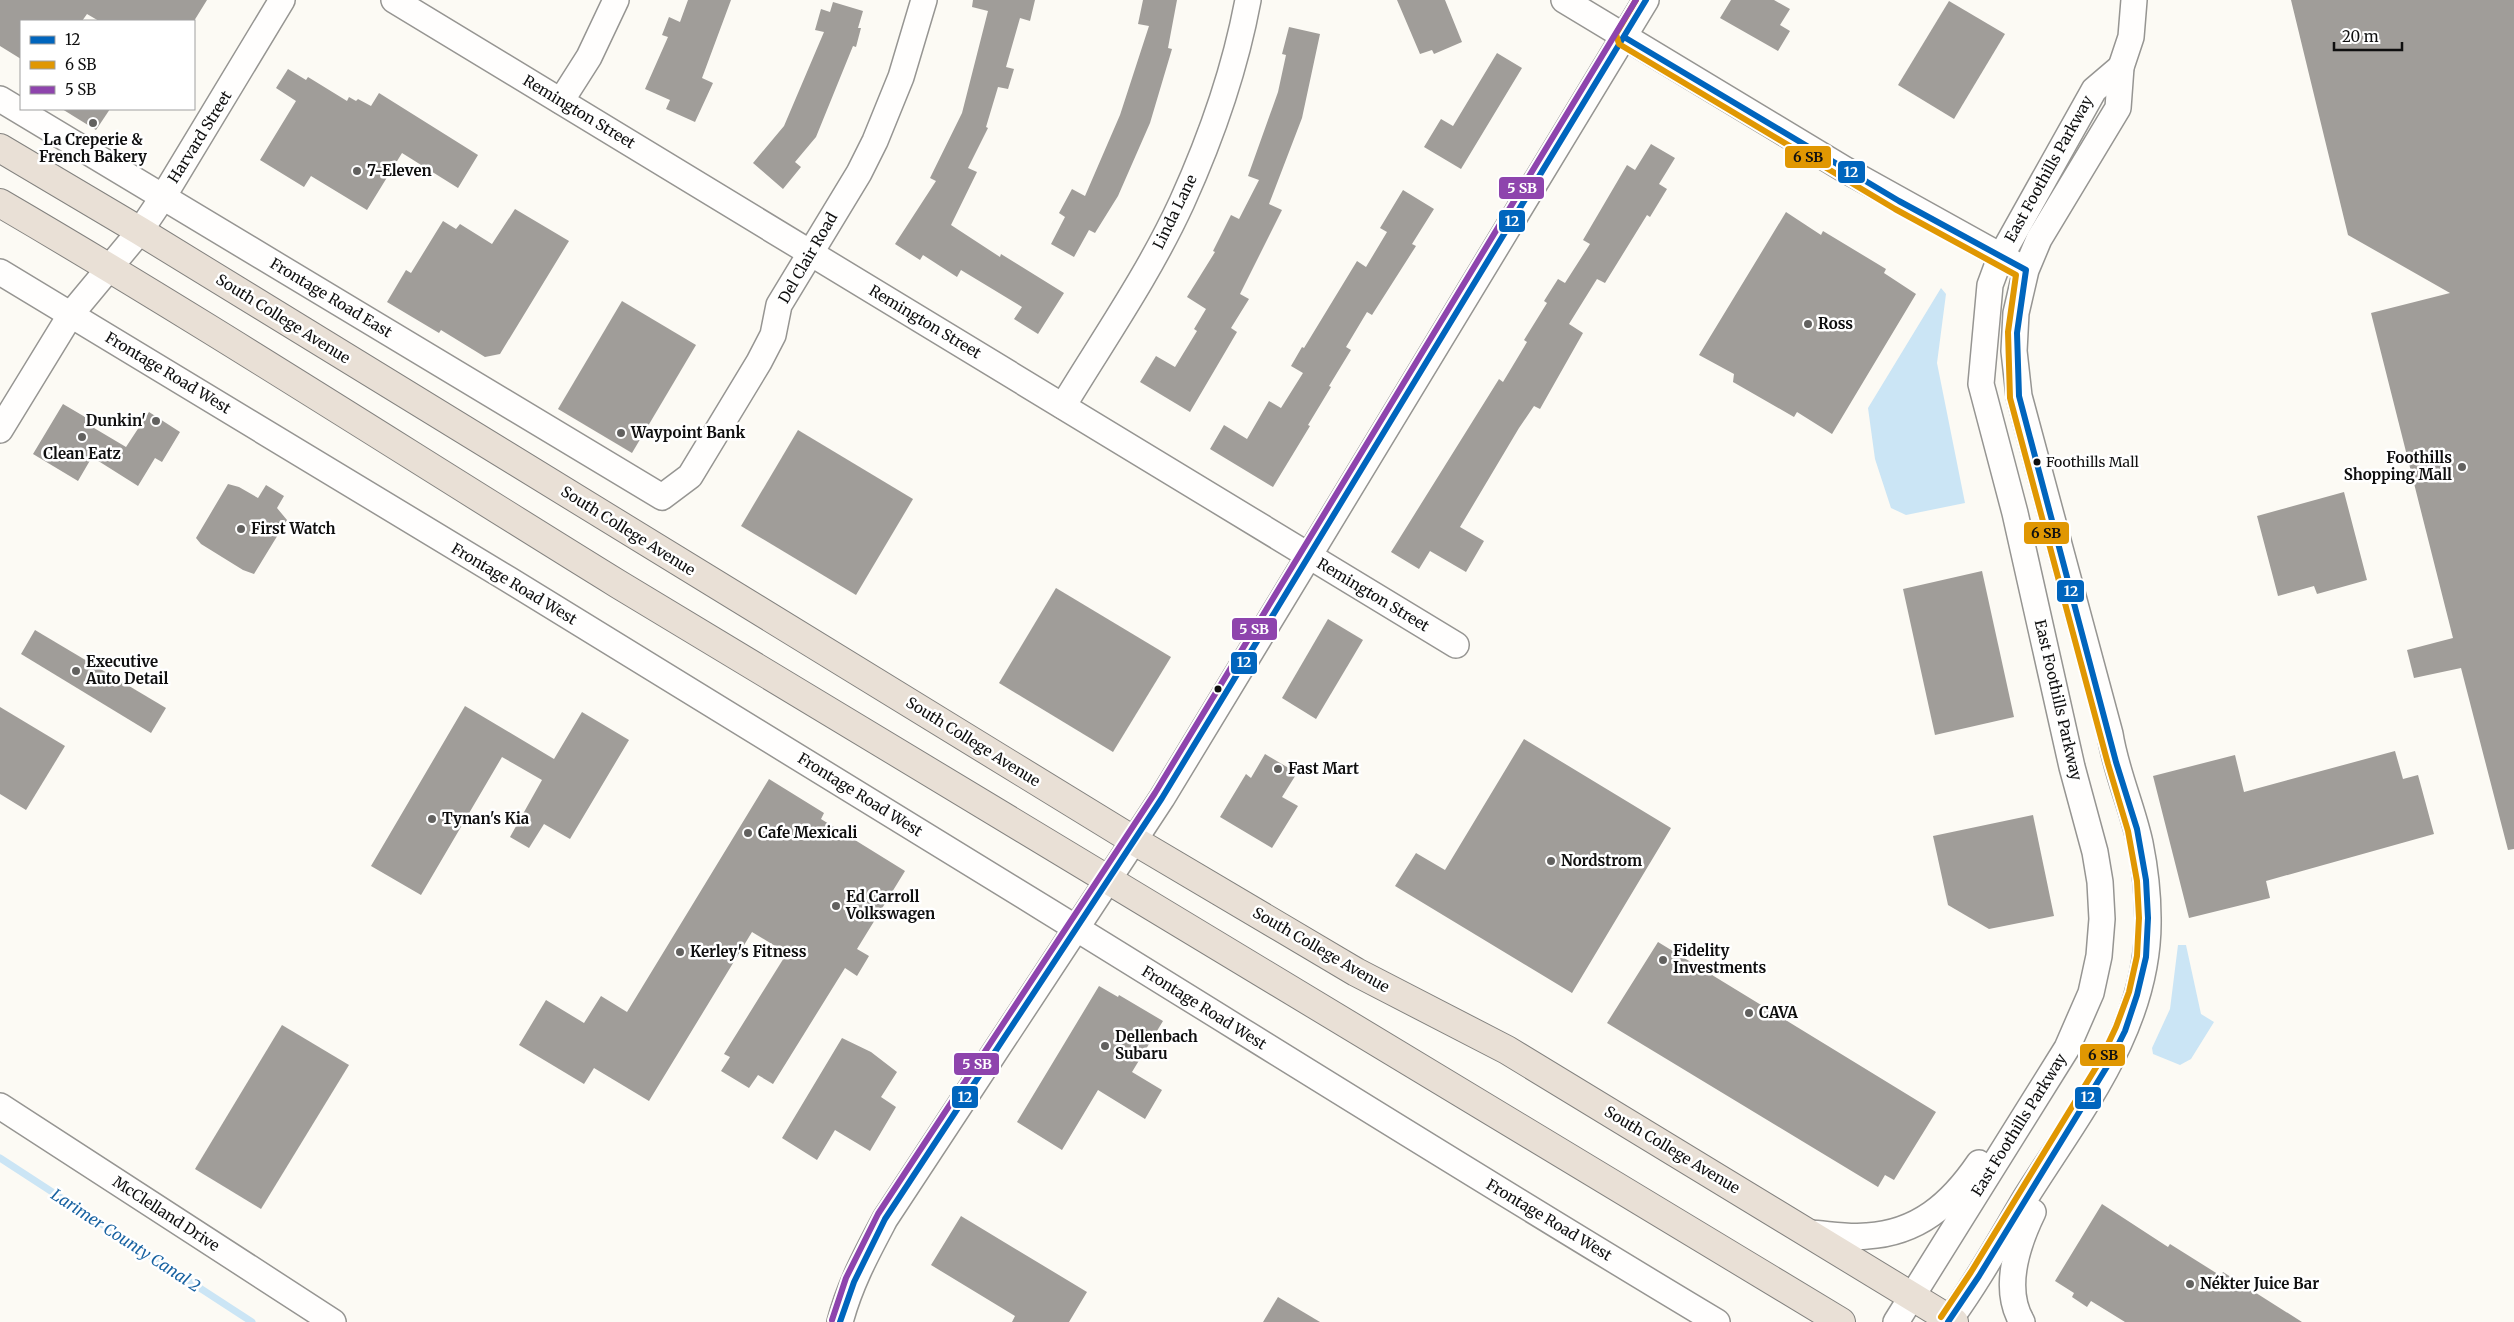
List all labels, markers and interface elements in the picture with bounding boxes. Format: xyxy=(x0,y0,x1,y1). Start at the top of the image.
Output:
legend xyxy=(20,20,195,110)
scale bar xyxy=(2334,20,2402,52)
text: 20 m xyxy=(2342,27,2379,46)
text: 12 xyxy=(65,30,81,49)
text: 6 SB xyxy=(65,55,96,74)
street label: Remington Street xyxy=(520,71,639,153)
text: 5 SB xyxy=(65,80,96,99)
street label: Harvard Street xyxy=(164,87,236,186)
street label: East Foothills Parkway xyxy=(2000,92,2097,245)
marker: La Creperie & French Bakery xyxy=(87,117,99,129)
place label: La Creperie & French Bakery xyxy=(39,130,147,166)
line badge: 6 SB xyxy=(1784,145,1832,169)
text: 6 SB xyxy=(1793,148,1823,166)
line badge: 12 xyxy=(1837,160,1866,184)
place label: 7-Eleven xyxy=(367,161,432,180)
text: 12 xyxy=(1844,163,1858,181)
marker: 7-Eleven xyxy=(351,165,363,177)
street label: Linda Lane xyxy=(1148,171,1201,252)
line badge: 5 SB xyxy=(1498,176,1545,200)
text: 5 SB xyxy=(1507,179,1537,197)
street label: Del Clair Road xyxy=(774,209,841,307)
line badge: 12 xyxy=(1498,209,1526,233)
text: 12 xyxy=(1505,212,1519,230)
street label: Frontage Road East xyxy=(267,254,396,342)
street label: South College Avenue xyxy=(213,270,354,368)
street label: Remington Street xyxy=(866,281,985,363)
place label: Ross xyxy=(1818,314,1853,333)
marker: Ross xyxy=(1802,318,1814,330)
street label: Frontage Road West xyxy=(102,328,235,418)
place label: Dunkin' xyxy=(86,411,146,430)
marker: Dunkin' xyxy=(150,415,162,427)
place label: Waypoint Bank xyxy=(630,423,745,442)
marker: Waypoint Bank xyxy=(615,427,627,439)
marker: Clean Eatz xyxy=(76,431,88,443)
place label: Clean Eatz xyxy=(43,444,121,463)
place label: Foothills Shopping Mall xyxy=(2344,448,2452,484)
place label: Foothills Mall xyxy=(2046,453,2140,471)
marker: Foothills Mall xyxy=(2032,457,2042,467)
marker: Foothills Shopping Mall xyxy=(2456,461,2468,473)
street label: South College Avenue xyxy=(558,482,699,580)
place label: First Watch xyxy=(251,519,336,538)
line badge: 6 SB xyxy=(2023,521,2070,545)
marker: First Watch xyxy=(235,523,247,535)
text: 6 SB xyxy=(2031,524,2061,542)
street label: Frontage Road West xyxy=(448,539,581,629)
street label: Remington Street xyxy=(1314,554,1433,636)
line badge: 12 xyxy=(2056,579,2085,603)
text: 12 xyxy=(2064,582,2078,600)
line badge: 5 SB xyxy=(1231,617,1278,641)
street label: East Foothills Parkway xyxy=(2031,618,2086,782)
text: 5 SB xyxy=(1239,620,1269,638)
line badge: 12 xyxy=(1230,651,1258,675)
place label: Executive Auto Detail xyxy=(85,652,168,688)
text: 12 xyxy=(1237,653,1251,671)
marker: Executive Auto Detail xyxy=(70,665,82,677)
unlabelled marker xyxy=(1213,684,1223,694)
street label: South College Avenue xyxy=(903,693,1044,791)
street label: Frontage Road West xyxy=(794,749,926,841)
place label: Fast Mart xyxy=(1288,759,1359,778)
marker: Fast Mart xyxy=(1272,763,1284,775)
place label: Tynan's Kia xyxy=(442,809,530,828)
marker: Tynan's Kia xyxy=(426,813,438,825)
place label: Cafe Mexicali xyxy=(758,823,857,842)
marker: Cafe Mexicali xyxy=(742,827,754,839)
place label: Nordstrom xyxy=(1561,851,1642,870)
marker: Nordstrom xyxy=(1545,855,1557,867)
place label: Ed Carroll Volkswagen xyxy=(845,887,935,923)
marker: Ed Carroll Volkswagen xyxy=(830,900,842,912)
street label: South College Avenue xyxy=(1250,903,1393,997)
place label: Fidelity Investments xyxy=(1673,941,1766,977)
place label: Kerley's Fitness xyxy=(690,942,807,961)
marker: Kerley's Fitness xyxy=(674,946,686,958)
marker: Fidelity Investments xyxy=(1657,954,1669,966)
street label: Frontage Road West xyxy=(1138,962,1270,1054)
place label: CAVA xyxy=(1759,1003,1798,1022)
marker: CAVA xyxy=(1743,1007,1755,1019)
place label: Dellenbach Subaru xyxy=(1115,1027,1198,1063)
marker: Dellenbach Subaru xyxy=(1099,1040,1111,1052)
line badge: 6 SB xyxy=(2079,1043,2126,1067)
text: 6 SB xyxy=(2088,1046,2118,1064)
street label: East Foothills Parkway xyxy=(1967,1050,2070,1200)
line badge: 5 SB xyxy=(953,1052,1000,1076)
text: 5 SB xyxy=(962,1055,992,1073)
line badge: 12 xyxy=(951,1085,979,1109)
line badge: 12 xyxy=(2074,1086,2102,1110)
text: 12 xyxy=(958,1088,972,1106)
text: 12 xyxy=(2081,1088,2095,1106)
street label: South College Avenue xyxy=(1601,1102,1744,1198)
street label: McClelland Drive xyxy=(109,1172,223,1255)
street label: Frontage Road West xyxy=(1483,1175,1616,1265)
water label: Larimer County Canal 2 xyxy=(48,1184,204,1296)
place label: Nékter Juice Bar xyxy=(2200,1274,2319,1293)
marker: Nékter Juice Bar xyxy=(2184,1278,2196,1290)

